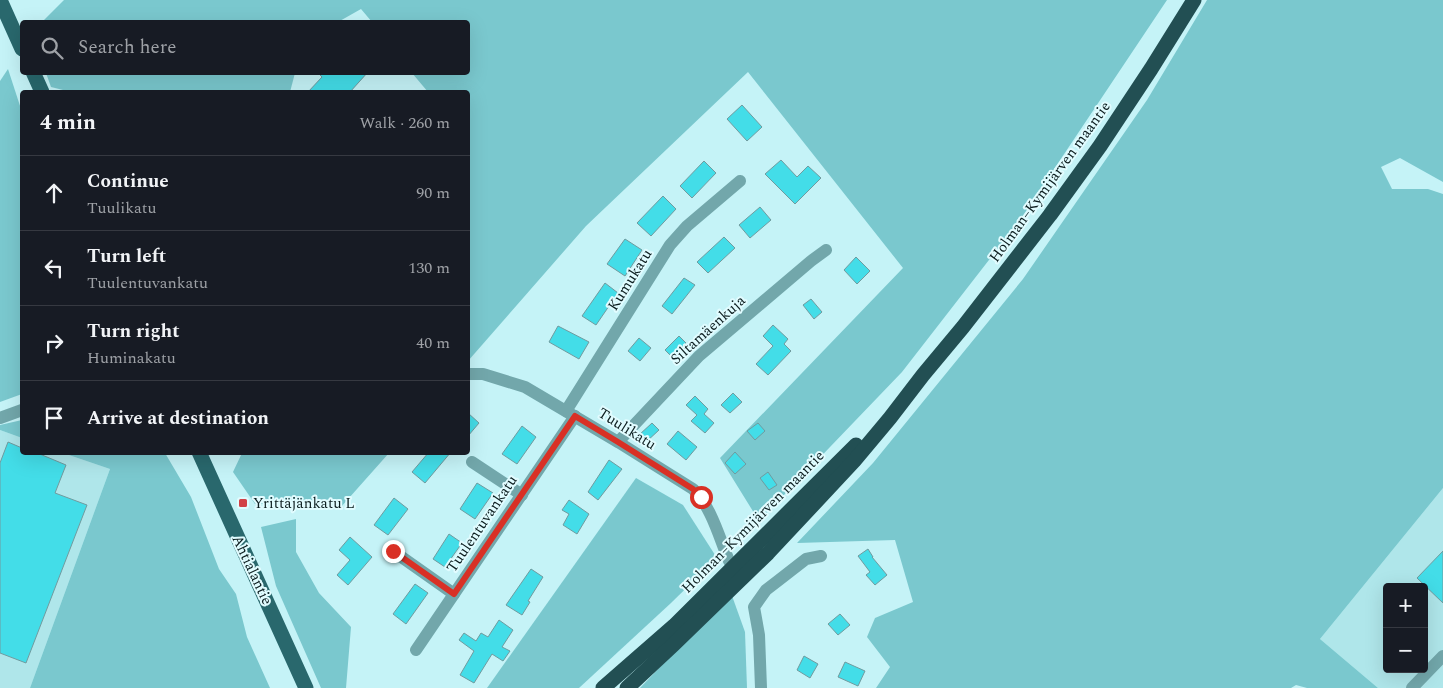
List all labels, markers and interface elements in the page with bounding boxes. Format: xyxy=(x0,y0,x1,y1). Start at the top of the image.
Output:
search box xyxy=(20,20,470,75)
text: Search here xyxy=(78,33,177,62)
icon: search xyxy=(38,34,66,62)
street label: Holman–Kymijärven maantie xyxy=(984,97,1116,267)
text: 4 min xyxy=(40,107,96,139)
text: Walk · 260 m xyxy=(359,111,450,135)
text: Continue xyxy=(87,167,169,196)
icon: ahead xyxy=(40,179,68,207)
text: 90 m xyxy=(416,181,450,205)
text: Tuulikatu xyxy=(87,196,156,220)
text: Turn left xyxy=(87,242,166,271)
street label: Kumukatu xyxy=(602,245,658,315)
icon: left xyxy=(40,254,68,282)
text: 130 m xyxy=(408,256,450,280)
text: Tuulentuvankatu xyxy=(87,271,208,295)
street label: Siltamäenkuja xyxy=(665,289,751,370)
text: Turn right xyxy=(87,317,180,346)
icon: right xyxy=(40,329,68,357)
text: 40 m xyxy=(416,331,450,355)
text: Huminakatu xyxy=(87,346,176,370)
street label: Tuulikatu xyxy=(593,402,661,456)
icon: arrive xyxy=(40,404,68,432)
text: Arrive at destination xyxy=(87,404,269,433)
street label: Holman–Kymijärven maantie xyxy=(676,445,830,599)
street label: Tuulentuvankatu xyxy=(441,471,523,577)
route start xyxy=(690,486,713,509)
place label: Yrittäjänkatu L xyxy=(253,492,355,515)
marker: Yrittäjänkatu L xyxy=(237,497,249,509)
street label: Ahtialantie xyxy=(226,531,278,609)
route end xyxy=(382,540,405,563)
map controls xyxy=(1383,583,1428,673)
button: + xyxy=(1383,583,1428,628)
button: − xyxy=(1383,628,1428,673)

